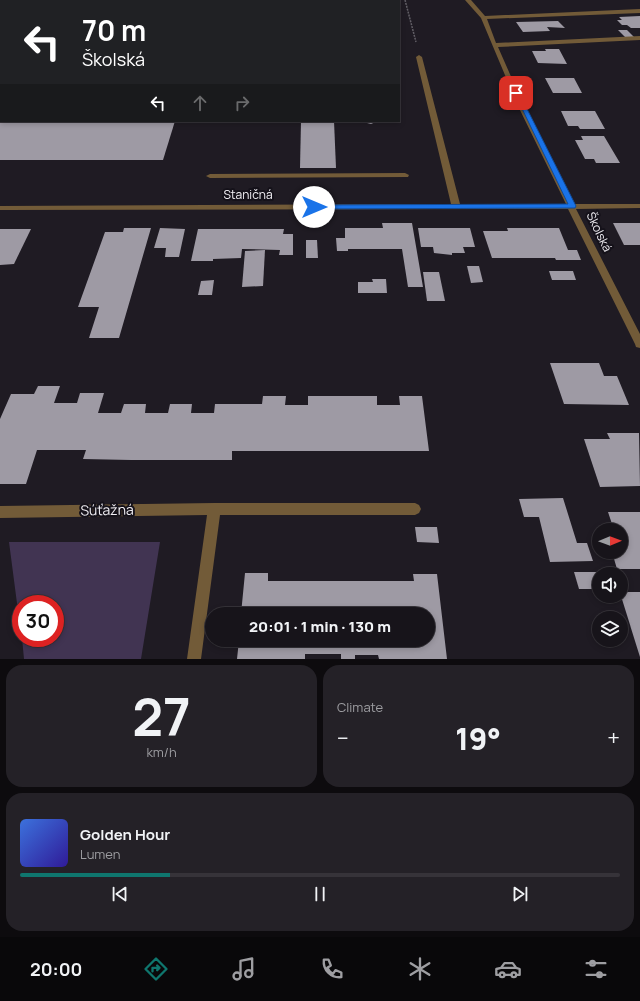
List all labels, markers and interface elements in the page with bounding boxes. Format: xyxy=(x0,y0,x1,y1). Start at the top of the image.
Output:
text: 70 m xyxy=(82,11,146,49)
icon: left xyxy=(16,16,68,68)
text: Školská xyxy=(82,47,145,71)
pin xyxy=(499,76,533,110)
icon: arrive xyxy=(505,82,527,104)
icon: left xyxy=(147,92,169,114)
icon: ahead xyxy=(189,92,211,114)
icon: right xyxy=(231,92,253,114)
street label: Staničná xyxy=(223,186,273,203)
position arrow xyxy=(293,186,335,228)
street label: Školská xyxy=(583,209,616,254)
street label: Súťažná xyxy=(80,500,134,519)
north arrow xyxy=(592,523,628,559)
map controls xyxy=(592,523,628,647)
button: sound xyxy=(592,567,628,603)
speed limit sign: 30 xyxy=(12,595,64,647)
button: layers xyxy=(592,611,628,647)
text: 20:01 · 1 min · 130 m xyxy=(249,616,391,637)
text: 27 xyxy=(132,681,191,752)
text: Climate xyxy=(337,698,383,716)
text: 19° xyxy=(455,718,501,759)
text: − xyxy=(337,723,349,753)
text: + xyxy=(607,723,620,753)
text: km/h xyxy=(146,743,177,761)
text: Golden Hour xyxy=(80,824,170,845)
text: Lumen xyxy=(80,845,120,863)
icon: previous xyxy=(109,883,131,905)
icon: pause xyxy=(309,883,331,905)
icon: next xyxy=(509,883,531,905)
icon: directions xyxy=(142,955,170,983)
icon: music xyxy=(230,955,258,983)
icon: phone xyxy=(318,955,346,983)
icon: climate xyxy=(406,955,434,983)
icon: car xyxy=(494,955,522,983)
icon: filters xyxy=(582,955,610,983)
text: 20:00 xyxy=(30,957,82,981)

